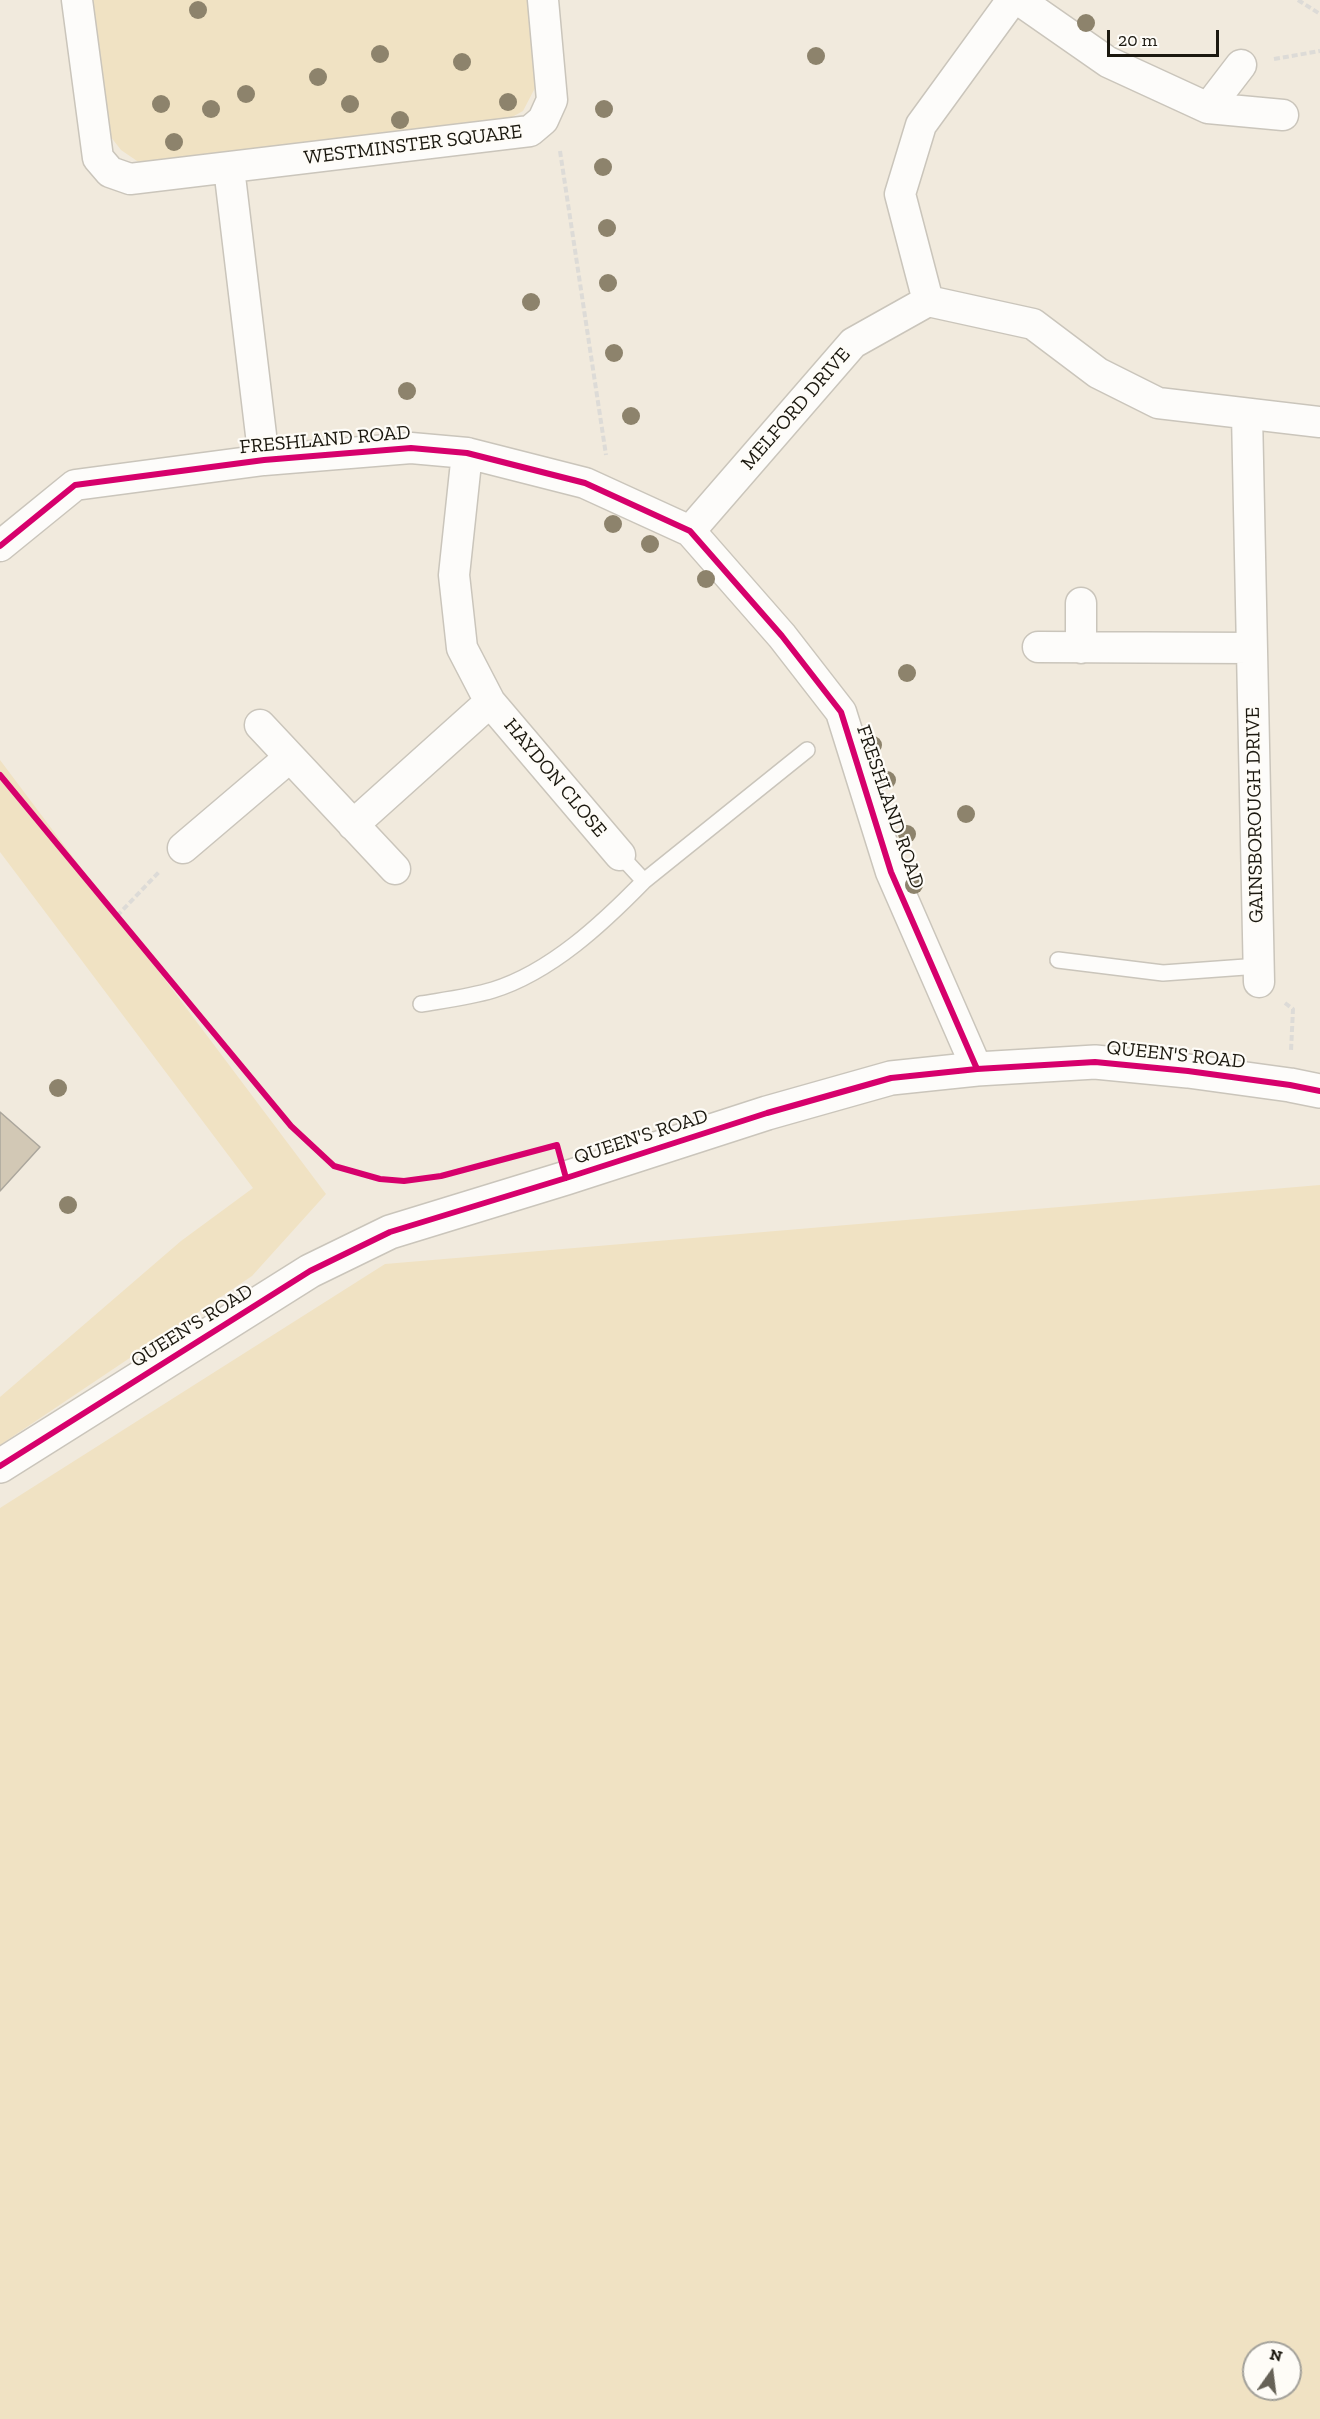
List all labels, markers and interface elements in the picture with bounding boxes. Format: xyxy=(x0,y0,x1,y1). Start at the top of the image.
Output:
scale bar xyxy=(1110,18,1222,56)
text: 20 m xyxy=(1118,29,1157,51)
street label: WESTMINSTER SQUARE xyxy=(302,120,524,170)
street label: MELFORD DRIVE xyxy=(736,343,856,475)
street label: FRESHLAND ROAD xyxy=(239,421,411,459)
street label: GAINSBOROUGH DRIVE xyxy=(1241,707,1269,923)
street label: HAYDON CLOSE xyxy=(498,714,612,842)
street label: FRESHLAND ROAD xyxy=(851,722,929,892)
street label: QUEEN'S ROAD xyxy=(1105,1036,1247,1074)
street label: QUEEN'S ROAD xyxy=(571,1104,711,1170)
street label: QUEEN'S ROAD xyxy=(127,1279,257,1373)
north arrow xyxy=(1242,2341,1302,2401)
text: N xyxy=(1268,2344,1284,2366)

